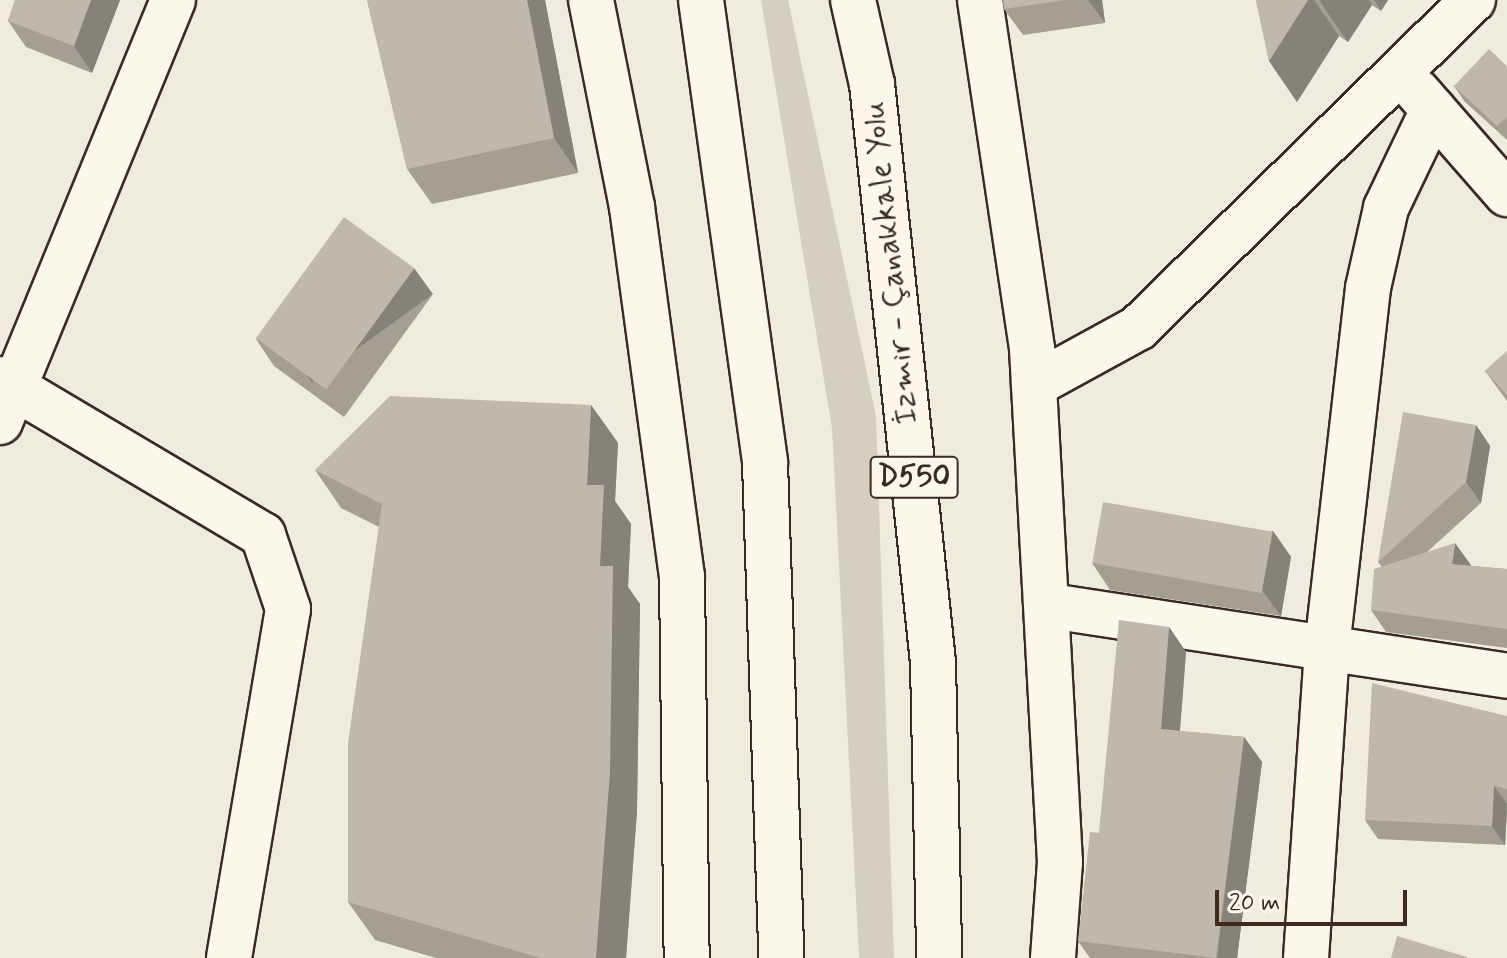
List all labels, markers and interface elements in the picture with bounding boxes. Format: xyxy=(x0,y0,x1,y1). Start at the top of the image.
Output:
street label: İzmir - Çanakkale Yolu xyxy=(855,100,927,426)
road number: D550 xyxy=(868,451,960,503)
scale bar xyxy=(1219,874,1411,924)
text: 20 m xyxy=(1229,888,1280,919)

